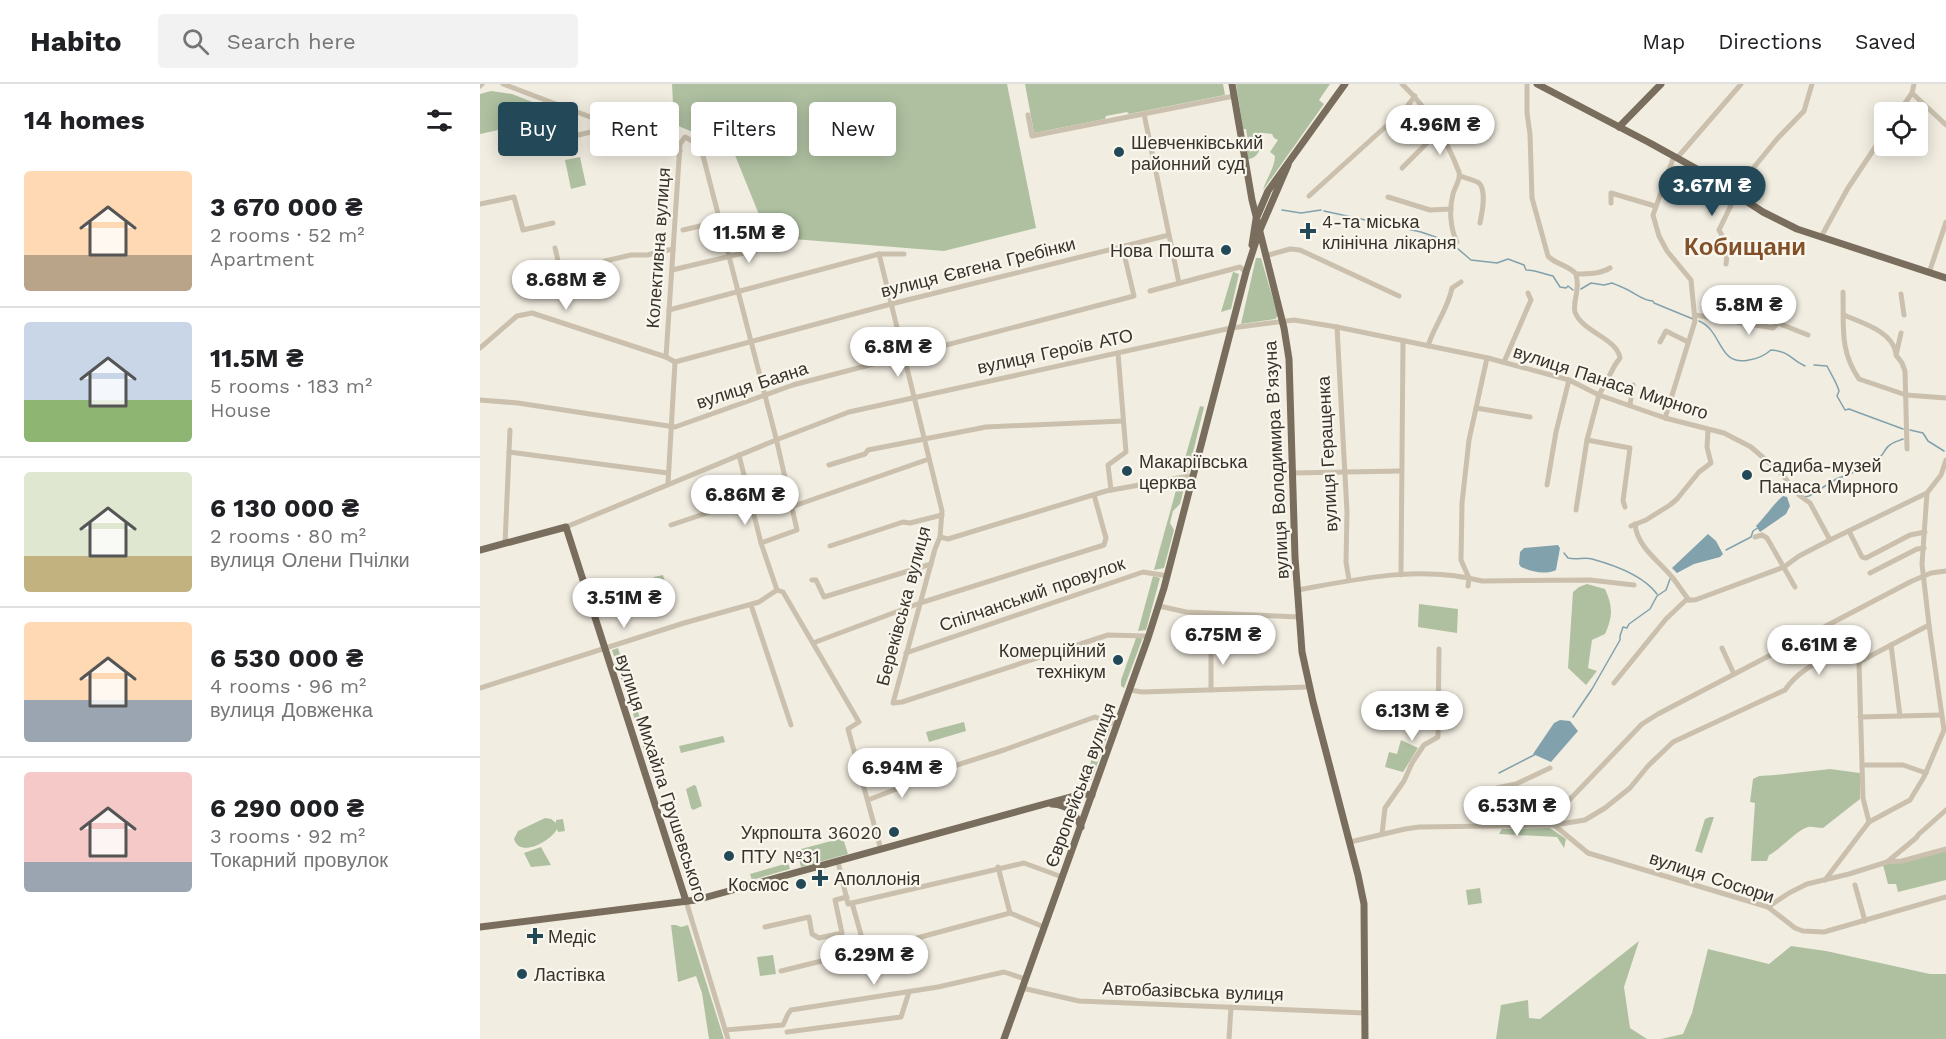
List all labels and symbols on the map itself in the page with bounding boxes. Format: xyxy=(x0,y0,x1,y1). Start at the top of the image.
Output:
pin: 4.96M ₴ xyxy=(1385,105,1495,156)
place label: Шевченківський районний суд xyxy=(1131,132,1263,174)
marker: Шевченківський районний суд xyxy=(1112,145,1126,159)
pin: 3.67M ₴ xyxy=(1657,166,1767,217)
street label: Колективна вулиця xyxy=(642,167,674,329)
place label: 4-та міська клінічна лікарня xyxy=(1322,211,1456,253)
pin: 11.5M ₴ xyxy=(694,213,804,264)
marker: 4-та міська клінічна лікарня xyxy=(1299,222,1317,240)
street label: вулиця Євгена Гребінки xyxy=(878,233,1078,301)
district label: Кобищани xyxy=(1684,233,1806,261)
place label: Нова Пошта xyxy=(1110,240,1215,261)
marker: Нова Пошта xyxy=(1219,243,1233,257)
pin: 8.68M ₴ xyxy=(511,260,621,311)
pin: 5.8M ₴ xyxy=(1700,285,1798,336)
street label: вулиця Героїв АТО xyxy=(975,324,1135,378)
pin: 6.8M ₴ xyxy=(849,327,947,378)
street label: вулиця Володимира В'язуна xyxy=(1259,339,1293,580)
street label: вулиця Панаса Мирного xyxy=(1511,341,1711,423)
street label: вулиця Баяна xyxy=(694,357,811,413)
street label: вулиця Геращенка xyxy=(1312,375,1342,532)
place label: Макаріївська церква xyxy=(1139,451,1249,493)
place label: Садиба-музей Панаса Мирного xyxy=(1759,455,1898,497)
marker: Макаріївська церква xyxy=(1120,464,1134,478)
marker: Садиба-музей Панаса Мирного xyxy=(1740,468,1754,482)
pin: 6.86M ₴ xyxy=(690,475,800,526)
street label: Береківська вулиця xyxy=(872,524,934,688)
street label: Спілчанський провулок xyxy=(936,552,1128,636)
pin: 3.51M ₴ xyxy=(569,578,679,629)
pin: 6.75M ₴ xyxy=(1168,615,1278,666)
pin: 6.61M ₴ xyxy=(1764,625,1874,676)
place label: Комерційний технікум xyxy=(999,640,1106,682)
street label: вулиця Михайла Грушевського xyxy=(612,652,712,904)
marker: Комерційний технікум xyxy=(1111,653,1125,667)
pin: 6.13M ₴ xyxy=(1357,691,1467,742)
street label: Європейська вулиця xyxy=(1040,700,1120,870)
pin: 6.94M ₴ xyxy=(847,748,957,799)
pin: 6.53M ₴ xyxy=(1462,786,1572,837)
place label: Укрпошта 36020 xyxy=(741,822,882,843)
marker: Укрпошта 36020 xyxy=(887,825,901,839)
place label: ПТУ №31 xyxy=(741,846,820,867)
street label: вулиця Сосюри xyxy=(1647,847,1777,907)
marker: ПТУ №31 xyxy=(722,849,736,863)
place label: Аполлонія xyxy=(834,868,920,889)
marker: Аполлонія xyxy=(811,869,829,887)
place label: Космос xyxy=(728,874,789,895)
marker: Космос xyxy=(794,877,808,891)
place label: Медіс xyxy=(548,926,596,947)
marker: Медіс xyxy=(526,927,544,945)
pin: 6.29M ₴ xyxy=(819,935,929,986)
place label: Ластівка xyxy=(534,964,606,985)
marker: Ластівка xyxy=(515,967,529,981)
street label: Автобазівська вулиця xyxy=(1102,977,1284,1005)

